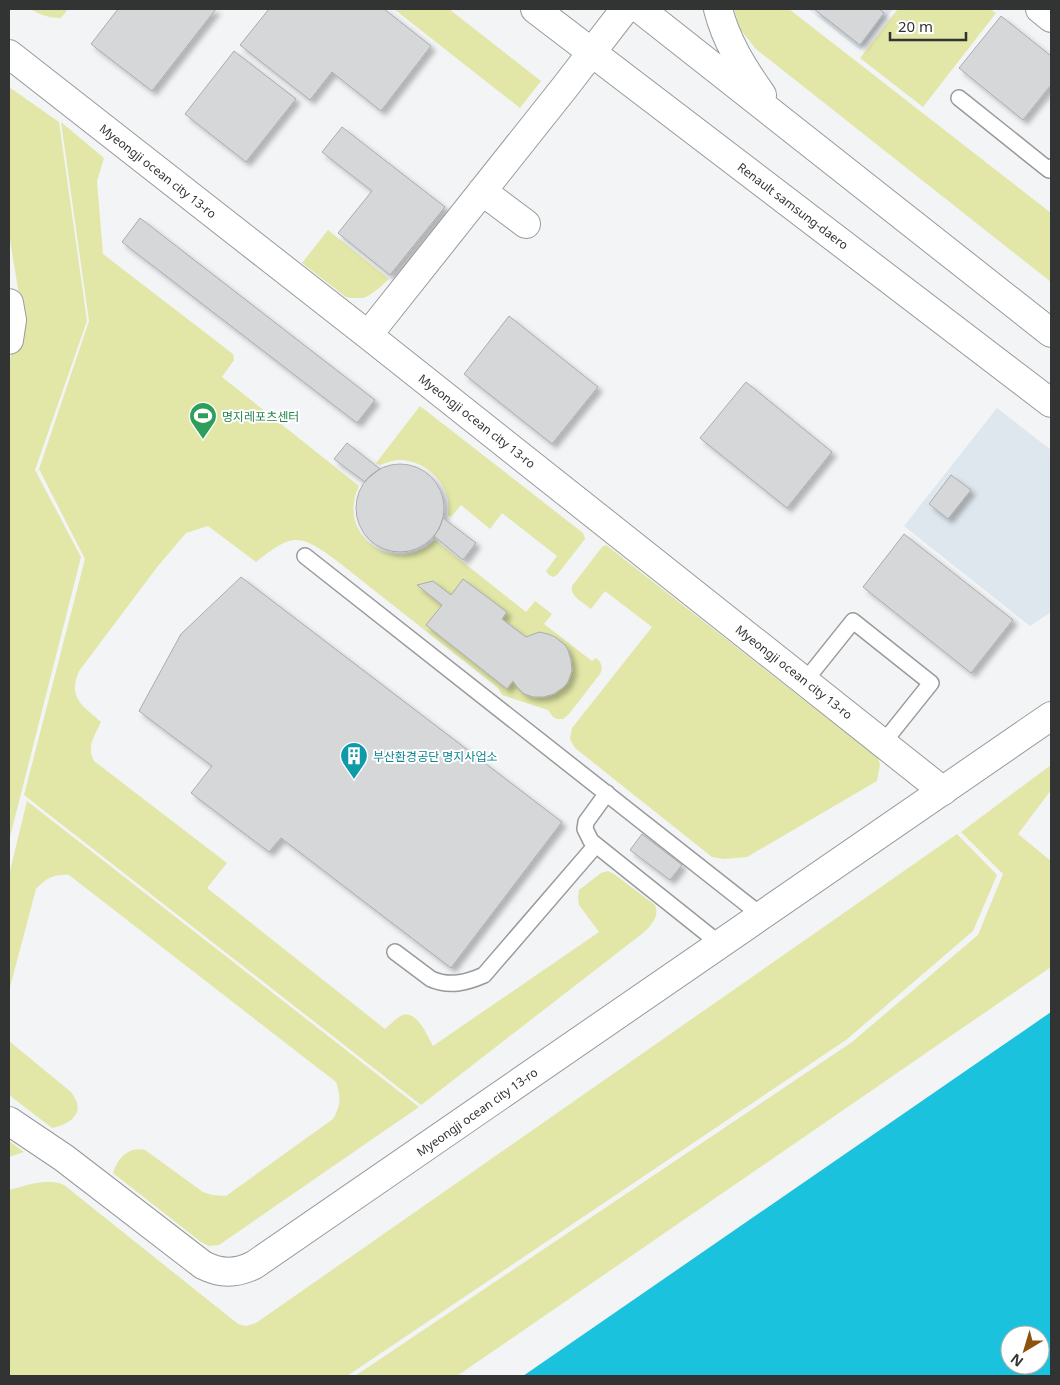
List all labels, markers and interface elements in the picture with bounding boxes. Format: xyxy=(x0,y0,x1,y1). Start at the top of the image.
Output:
scale bar xyxy=(890,10,966,42)
text: 20 m xyxy=(898,16,933,36)
street label: Myeongji ocean city 13-ro xyxy=(96,120,220,222)
street label: Renault samsung-daero xyxy=(734,159,852,253)
street label: Myeongji ocean city 13-ro xyxy=(415,370,539,472)
sports icon: 명지레포츠센터 xyxy=(188,401,218,440)
place label: 명지레포츠센터 xyxy=(222,408,299,425)
street label: Myeongji ocean city 13-ro xyxy=(732,621,856,723)
building icon: 부산환경공단 명지사업소 xyxy=(339,741,369,780)
place label: 부산환경공단 명지사업소 xyxy=(373,748,498,765)
street label: Myeongji ocean city 13-ro xyxy=(413,1064,541,1160)
north arrow xyxy=(1000,1325,1050,1375)
text: N xyxy=(1006,1350,1027,1372)

